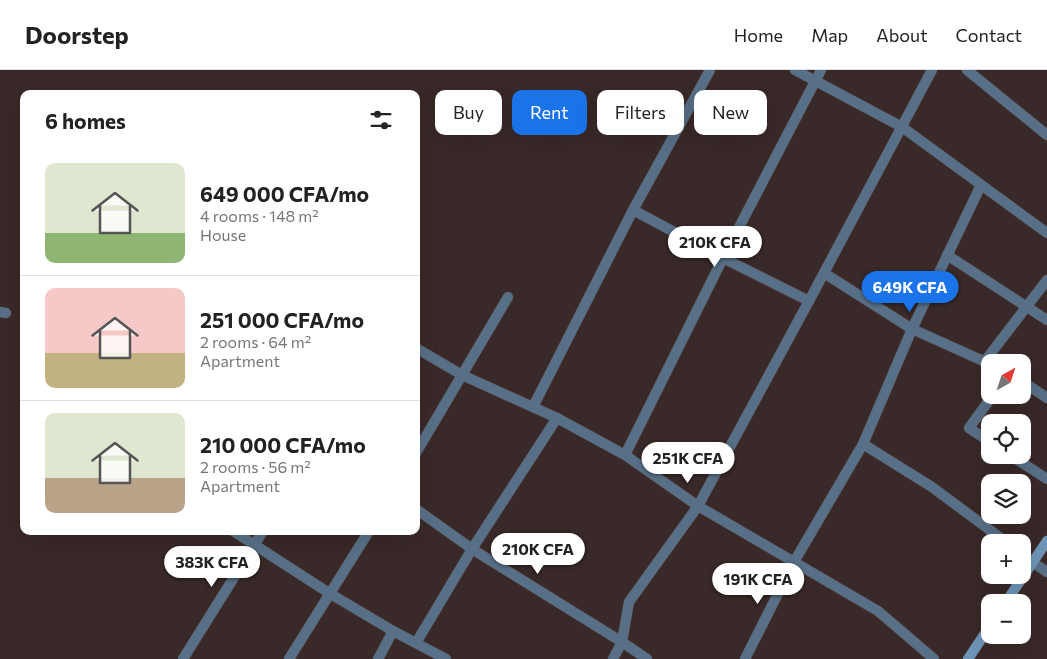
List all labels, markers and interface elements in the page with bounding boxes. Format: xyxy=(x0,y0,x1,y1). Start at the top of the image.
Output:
text: Doorstep xyxy=(25,20,129,49)
text: Home xyxy=(734,24,783,46)
text: Map xyxy=(811,24,848,46)
text: About xyxy=(876,24,928,46)
text: Contact xyxy=(956,24,1022,46)
chip: Buy xyxy=(435,90,502,135)
chip: Rent xyxy=(512,90,587,135)
chip: Filters xyxy=(597,90,684,135)
chip: New xyxy=(694,90,767,135)
icon: filters xyxy=(367,106,395,134)
text: 6 homes xyxy=(45,108,126,133)
text: 649 000 CFA/mo xyxy=(200,181,369,206)
icon: home xyxy=(85,183,145,243)
text: 4 rooms · 148 m² xyxy=(200,206,319,225)
text: House xyxy=(200,225,246,244)
pin: 210K CFA xyxy=(663,226,767,268)
text: 210K CFA xyxy=(679,232,751,251)
pin: 649K CFA xyxy=(858,270,962,313)
text: 649K CFA xyxy=(873,277,947,296)
text: 251 000 CFA/mo xyxy=(200,307,364,332)
icon: home xyxy=(85,308,145,368)
text: 2 rooms · 64 m² xyxy=(200,332,311,351)
text: Apartment xyxy=(200,351,280,370)
north arrow xyxy=(981,354,1031,404)
map controls xyxy=(981,354,1031,644)
button: locate xyxy=(981,414,1031,464)
text: 210 000 CFA/mo xyxy=(200,432,366,457)
icon: home xyxy=(85,433,145,493)
pin: 251K CFA xyxy=(636,442,740,484)
text: 251K CFA xyxy=(653,448,723,467)
text: 2 rooms · 56 m² xyxy=(200,457,311,476)
button: layers xyxy=(981,474,1031,524)
text: Apartment xyxy=(200,476,280,495)
pin: 210K CFA xyxy=(486,532,590,575)
button: + xyxy=(981,534,1031,584)
text: 210K CFA xyxy=(502,539,574,558)
pin: 383K CFA xyxy=(160,546,264,588)
text: 383K CFA xyxy=(175,552,249,571)
pin: 191K CFA xyxy=(706,562,810,605)
text: 191K CFA xyxy=(723,569,793,588)
button: − xyxy=(981,594,1031,644)

